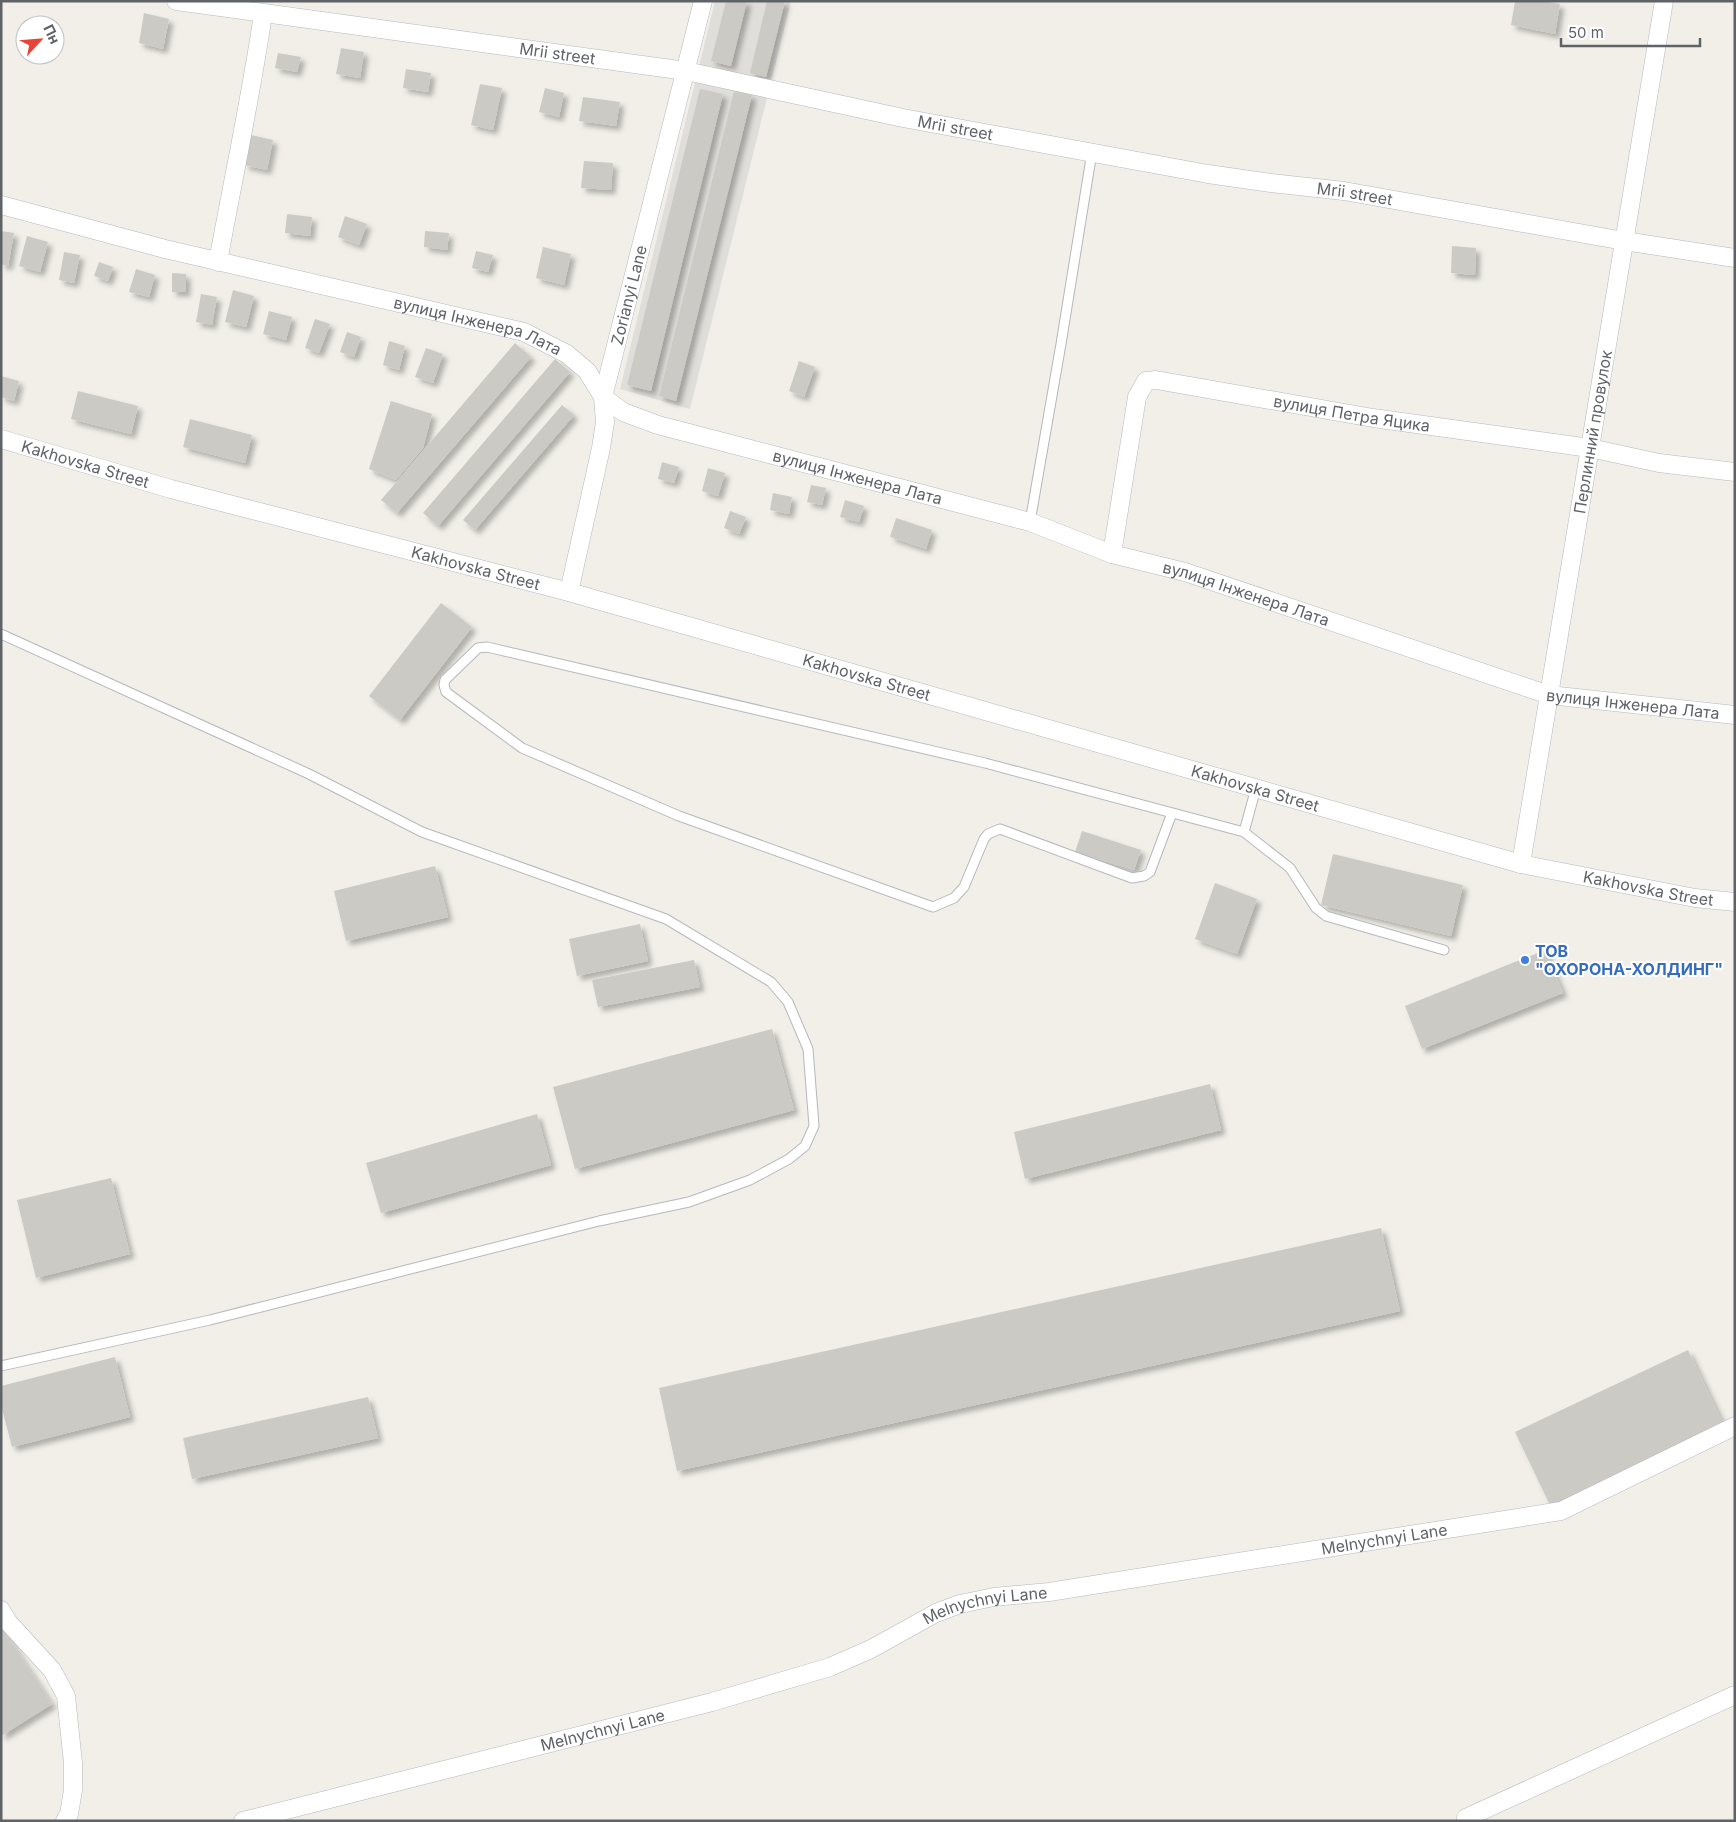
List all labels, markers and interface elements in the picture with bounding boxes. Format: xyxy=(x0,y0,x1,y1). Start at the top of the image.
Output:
north arrow xyxy=(15,15,65,65)
scale bar xyxy=(1561,15,1700,47)
text: Пн xyxy=(40,22,64,46)
text: 50 m xyxy=(1568,23,1604,42)
street label: Mrii street xyxy=(518,38,597,68)
street label: Mrii street xyxy=(916,111,995,144)
street label: Mrii street xyxy=(1316,178,1394,209)
street label: Zorianyi Lane xyxy=(607,243,651,347)
street label: вулиця Інженера Лата xyxy=(392,292,565,360)
street label: Перлинний провулок xyxy=(1569,348,1616,515)
street label: вулиця Петра Яцика xyxy=(1272,391,1431,436)
street label: Kakhovska Street xyxy=(19,436,152,492)
street label: вулиця Інженера Лата xyxy=(771,445,944,509)
street label: Kakhovska Street xyxy=(409,542,542,594)
street label: вулиця Інженера Лата xyxy=(1161,557,1332,630)
street label: Kakhovska Street xyxy=(800,649,933,705)
street label: вулиця Інженера Лата xyxy=(1545,685,1721,723)
street label: Kakhovska Street xyxy=(1189,760,1322,816)
street label: Kakhovska Street xyxy=(1581,866,1714,910)
place label: ТОВ "ОХОРОНА-ХОЛДИНГ" xyxy=(1535,941,1723,979)
marker: ТОВ "ОХОРОНА-ХОЛДИНГ" xyxy=(1519,954,1531,966)
street label: Melnychnyi Lane xyxy=(1320,1519,1449,1559)
street label: Melnychnyi Lane xyxy=(919,1582,1048,1628)
street label: Melnychnyi Lane xyxy=(538,1704,667,1755)

